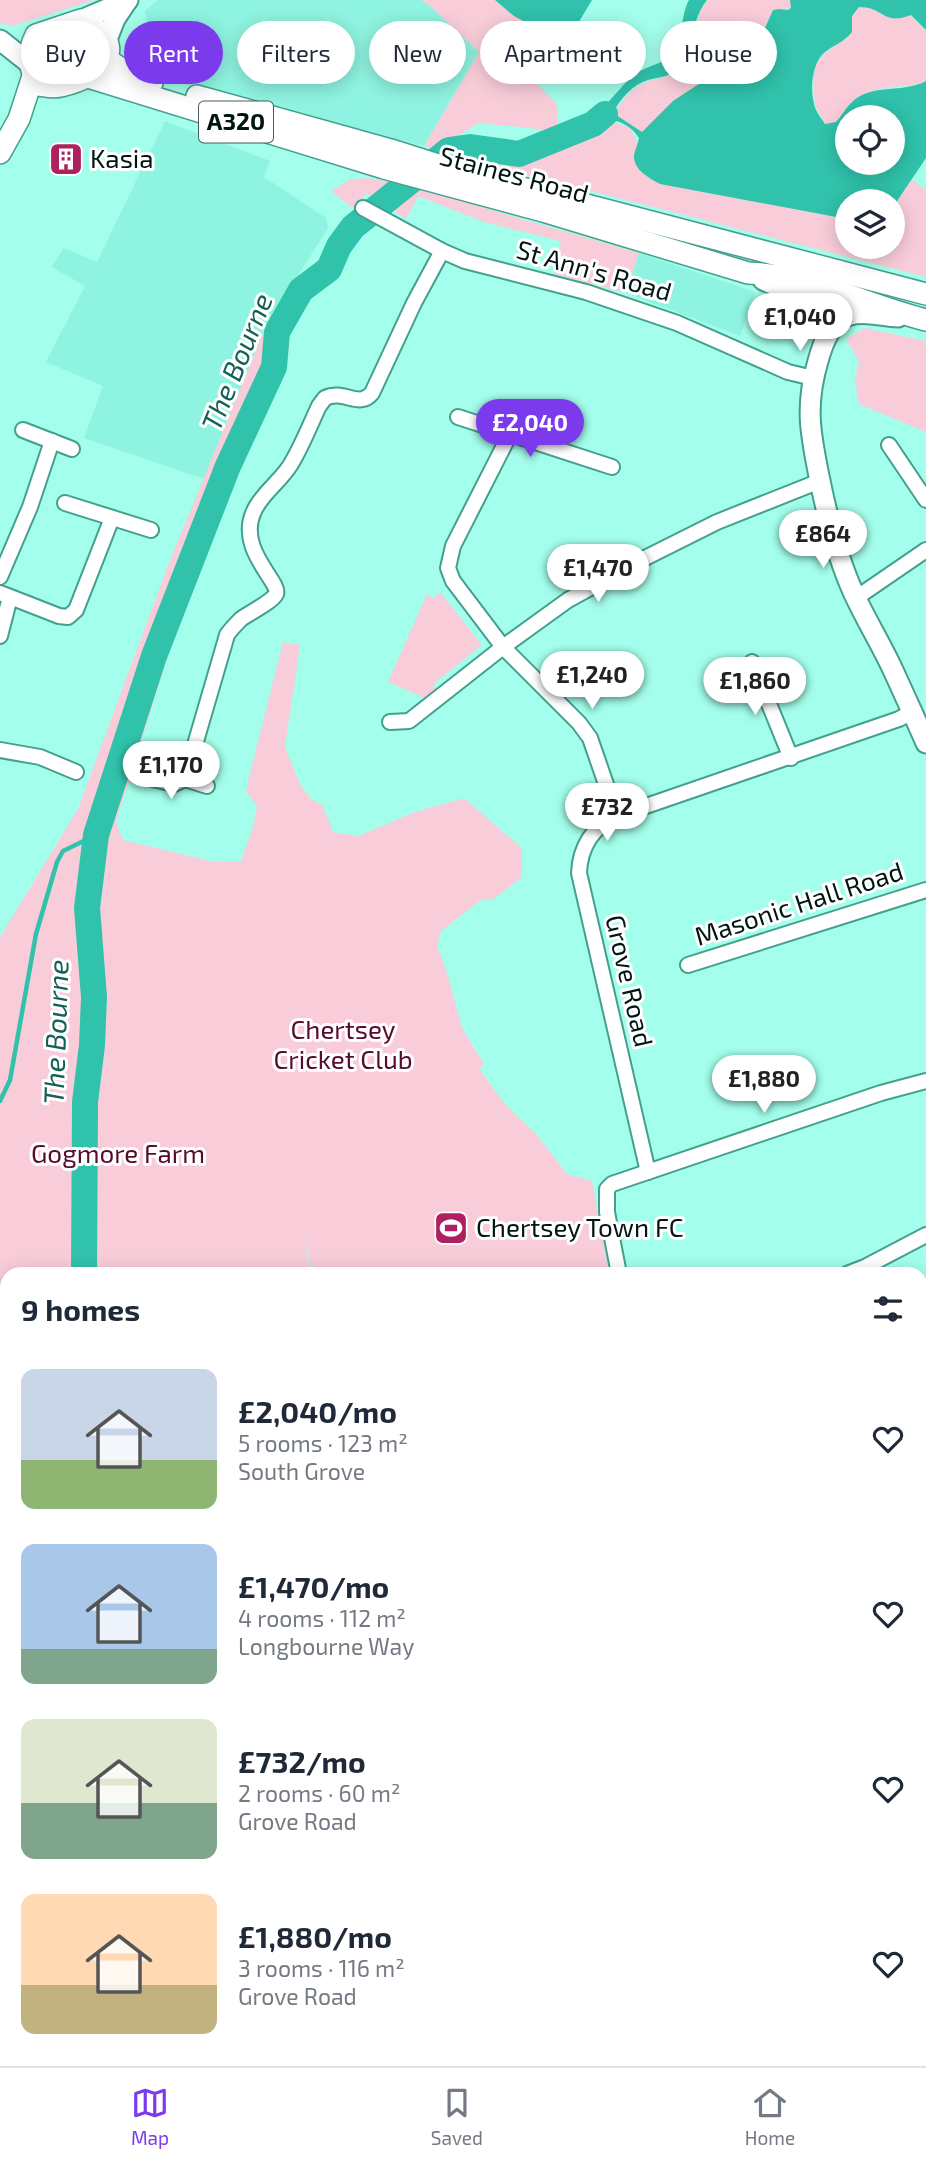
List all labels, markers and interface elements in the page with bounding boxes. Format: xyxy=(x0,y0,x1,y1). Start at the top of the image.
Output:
chip: Buy xyxy=(21,21,110,84)
chip: Rent xyxy=(124,21,223,84)
chip: Filters xyxy=(237,21,355,84)
chip: New xyxy=(369,21,466,84)
chip: Apartment xyxy=(480,21,646,84)
chip: House xyxy=(660,21,777,84)
road number: A320 xyxy=(199,101,273,142)
map controls xyxy=(835,105,905,259)
button: locate xyxy=(835,105,905,175)
street label: Staines Road xyxy=(436,139,592,208)
building icon: Kasia xyxy=(47,140,85,178)
place label: Kasia xyxy=(90,142,154,173)
button: layers xyxy=(835,189,905,259)
street label: St Ann's Road xyxy=(513,233,676,307)
water label: The Bourne xyxy=(193,288,279,435)
pin: £1,040 xyxy=(743,294,857,353)
text: £1,040 xyxy=(764,302,836,330)
pin: £2,040 xyxy=(473,400,587,459)
text: £2,040 xyxy=(492,408,568,436)
pin: £864 xyxy=(782,510,864,570)
text: £864 xyxy=(795,519,851,547)
pin: £1,470 xyxy=(541,544,655,604)
text: £1,470 xyxy=(563,553,633,581)
pin: £1,240 xyxy=(535,652,649,711)
pin: £1,860 xyxy=(698,658,812,717)
text: £1,240 xyxy=(556,660,628,688)
text: £1,860 xyxy=(719,666,791,694)
pin: £1,170 xyxy=(114,742,228,801)
text: £1,170 xyxy=(139,750,203,778)
pin: £732 xyxy=(566,784,648,843)
text: £732 xyxy=(581,792,633,820)
street label: Masonic Hall Road xyxy=(690,854,907,951)
street label: Grove Road xyxy=(600,912,661,1050)
water label: The Bourne xyxy=(35,959,75,1105)
park label: Chertsey Cricket Club xyxy=(273,1013,413,1074)
pin: £1,880 xyxy=(707,1056,821,1115)
text: £1,880 xyxy=(728,1064,800,1092)
park label: Gogmore Farm xyxy=(31,1137,205,1168)
sports icon: Chertsey Town FC xyxy=(432,1209,470,1247)
place label: Chertsey Town FC xyxy=(476,1211,684,1242)
icon: filters xyxy=(869,1290,907,1328)
text: 9 homes xyxy=(21,1291,140,1327)
text: £2,040/mo xyxy=(238,1393,397,1429)
icon: home xyxy=(77,1397,161,1481)
icon: heart xyxy=(869,1420,907,1458)
text: 5 rooms · 123 m² xyxy=(238,1429,408,1457)
text: South Grove xyxy=(238,1457,365,1485)
text: £1,470/mo xyxy=(238,1568,389,1604)
icon: home xyxy=(77,1572,161,1656)
icon: heart xyxy=(869,1595,907,1633)
text: 4 rooms · 112 m² xyxy=(238,1604,406,1632)
text: Longbourne Way xyxy=(238,1632,414,1660)
text: £732/mo xyxy=(238,1743,366,1779)
icon: home xyxy=(77,1747,161,1831)
icon: heart xyxy=(869,1770,907,1808)
text: 2 rooms · 60 m² xyxy=(238,1779,400,1807)
text: Grove Road xyxy=(238,1807,357,1835)
text: £1,880/mo xyxy=(238,1918,392,1954)
icon: home xyxy=(77,1922,161,2006)
icon: heart xyxy=(869,1945,907,1983)
text: 3 rooms · 116 m² xyxy=(238,1954,405,1982)
text: Grove Road xyxy=(238,1982,357,2010)
tab: Map xyxy=(131,2084,169,2149)
tab: Saved xyxy=(431,2084,483,2149)
tab: Home xyxy=(745,2084,795,2149)

